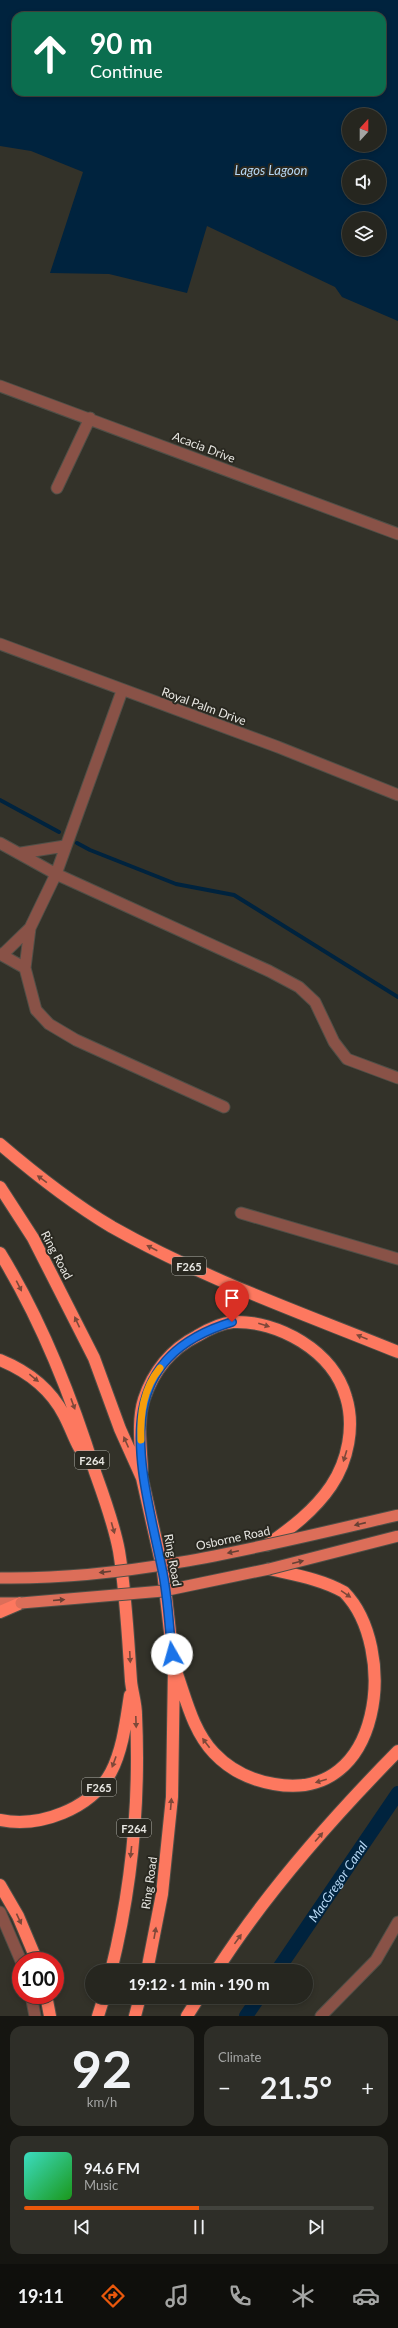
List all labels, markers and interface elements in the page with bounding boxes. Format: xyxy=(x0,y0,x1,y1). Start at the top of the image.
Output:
text: 90 m xyxy=(90,26,153,60)
icon: ahead xyxy=(24,28,76,80)
text: Continue xyxy=(90,60,163,82)
north arrow xyxy=(342,108,386,152)
map controls xyxy=(342,108,386,256)
button: sound xyxy=(342,160,386,204)
water label: Lagos Lagoon xyxy=(235,162,308,178)
button: layers xyxy=(342,212,386,256)
street label: Acacia Drive xyxy=(171,428,237,466)
street label: Royal Palm Drive xyxy=(160,684,248,728)
one-way arrow xyxy=(37,1175,48,1183)
street label: Ring Road xyxy=(38,1228,76,1282)
one-way arrow xyxy=(146,1245,158,1251)
road number: F265 xyxy=(172,1257,206,1275)
one-way arrow xyxy=(16,1281,22,1292)
pin xyxy=(215,1281,249,1322)
icon: arrive xyxy=(221,1287,243,1309)
one-way arrow xyxy=(74,1317,80,1328)
one-way arrow xyxy=(259,1322,271,1328)
one-way arrow xyxy=(355,1334,367,1340)
one-way arrow xyxy=(28,1374,39,1383)
one-way arrow xyxy=(71,1399,77,1411)
one-way arrow xyxy=(123,1437,129,1448)
one-way arrow xyxy=(342,1450,348,1462)
road number: F264 xyxy=(75,1451,109,1469)
one-way arrow xyxy=(354,1521,366,1527)
one-way arrow xyxy=(110,1523,116,1535)
street label: Osborne Road xyxy=(195,1523,271,1553)
street label: Ring Road xyxy=(161,1533,185,1587)
one-way arrow xyxy=(227,1549,239,1555)
one-way arrow xyxy=(292,1558,304,1564)
one-way arrow xyxy=(99,1569,111,1575)
one-way arrow xyxy=(340,1590,351,1598)
one-way arrow xyxy=(53,1597,65,1604)
position arrow xyxy=(151,1633,193,1675)
one-way arrow xyxy=(127,1651,134,1663)
one-way arrow xyxy=(133,1716,139,1729)
one-way arrow xyxy=(202,1737,210,1748)
one-way arrow xyxy=(111,1757,117,1769)
road number: F265 xyxy=(82,1778,116,1796)
one-way arrow xyxy=(314,1778,326,1784)
one-way arrow xyxy=(168,1798,175,1810)
road number: F264 xyxy=(117,1819,151,1837)
one-way arrow xyxy=(315,1832,324,1843)
water label: MacGregor Canal xyxy=(305,1838,371,1925)
one-way arrow xyxy=(128,1846,135,1858)
street label: Ring Road xyxy=(138,1856,160,1910)
one-way arrow xyxy=(16,1913,22,1924)
one-way arrow xyxy=(153,1927,159,1939)
one-way arrow xyxy=(234,1934,242,1944)
speed limit sign: 100 xyxy=(12,1952,64,2004)
text: 19:12 · 1 min · 190 m xyxy=(129,1975,269,1993)
text: 92 xyxy=(72,2037,132,2099)
text: Climate xyxy=(218,2049,261,2065)
text: 21.5° xyxy=(260,2069,332,2105)
text: − xyxy=(218,2074,231,2101)
text: + xyxy=(361,2074,374,2101)
text: km/h xyxy=(87,2094,117,2110)
text: 94.6 FM xyxy=(84,2159,140,2177)
text: Music xyxy=(84,2177,118,2193)
icon: previous xyxy=(71,2216,93,2238)
icon: pause xyxy=(188,2216,210,2238)
icon: next xyxy=(305,2216,327,2238)
icon: directions xyxy=(99,2282,127,2310)
icon: music xyxy=(163,2282,191,2310)
icon: phone xyxy=(226,2282,254,2310)
icon: climate xyxy=(289,2282,317,2310)
icon: car xyxy=(352,2282,380,2310)
text: 19:11 xyxy=(18,2285,64,2307)

